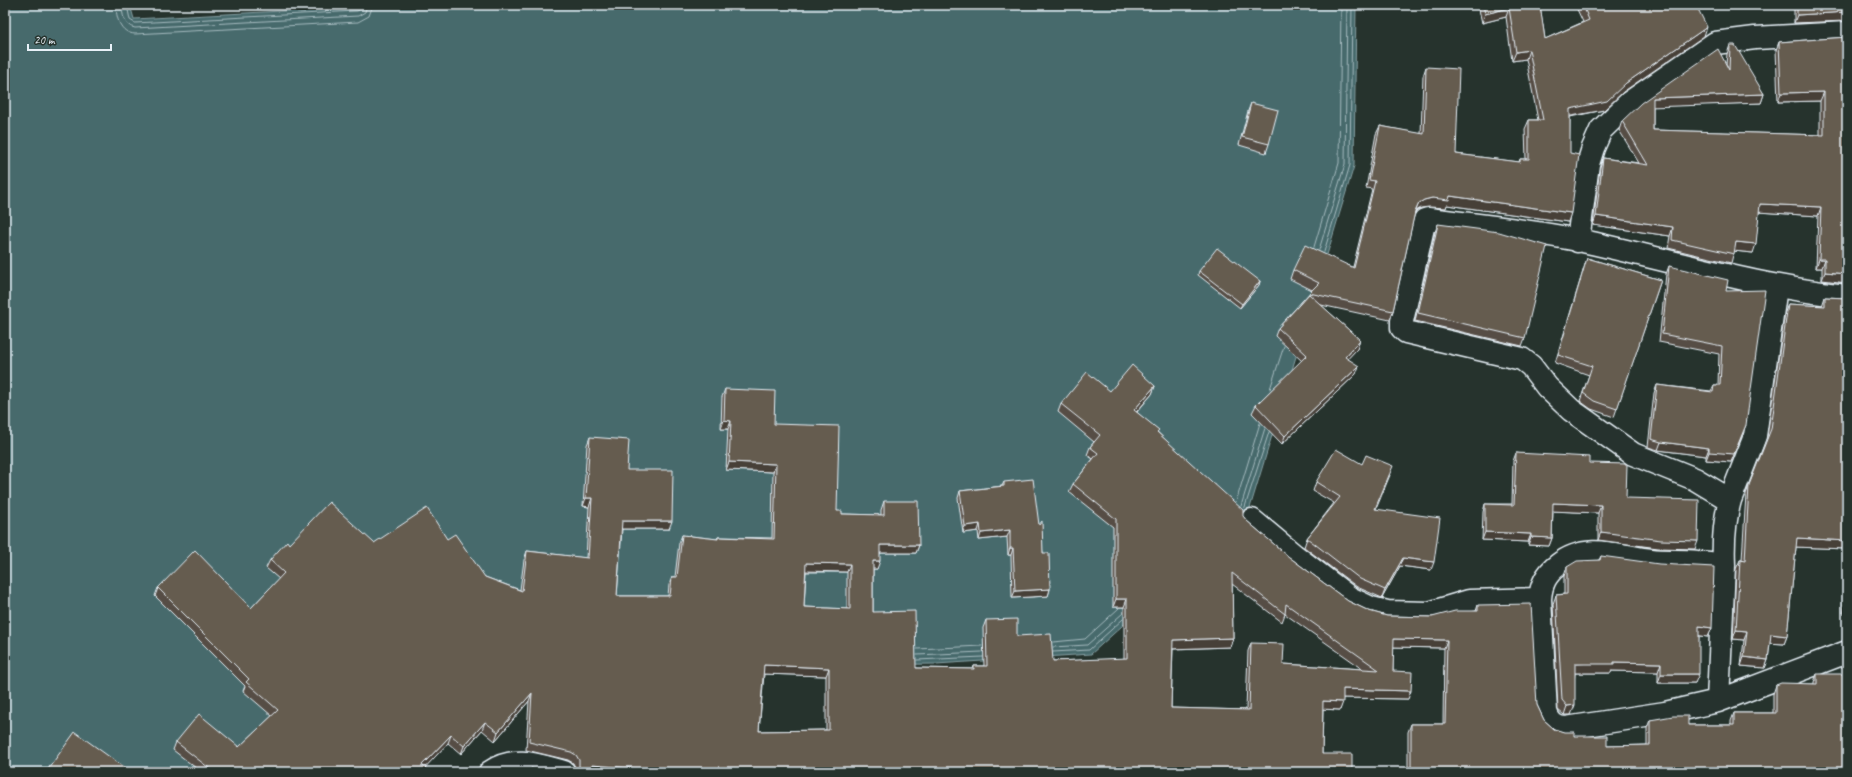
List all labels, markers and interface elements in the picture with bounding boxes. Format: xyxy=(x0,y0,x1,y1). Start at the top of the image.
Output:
scale bar xyxy=(28,26,111,52)
text: 20 m xyxy=(34,32,56,48)

